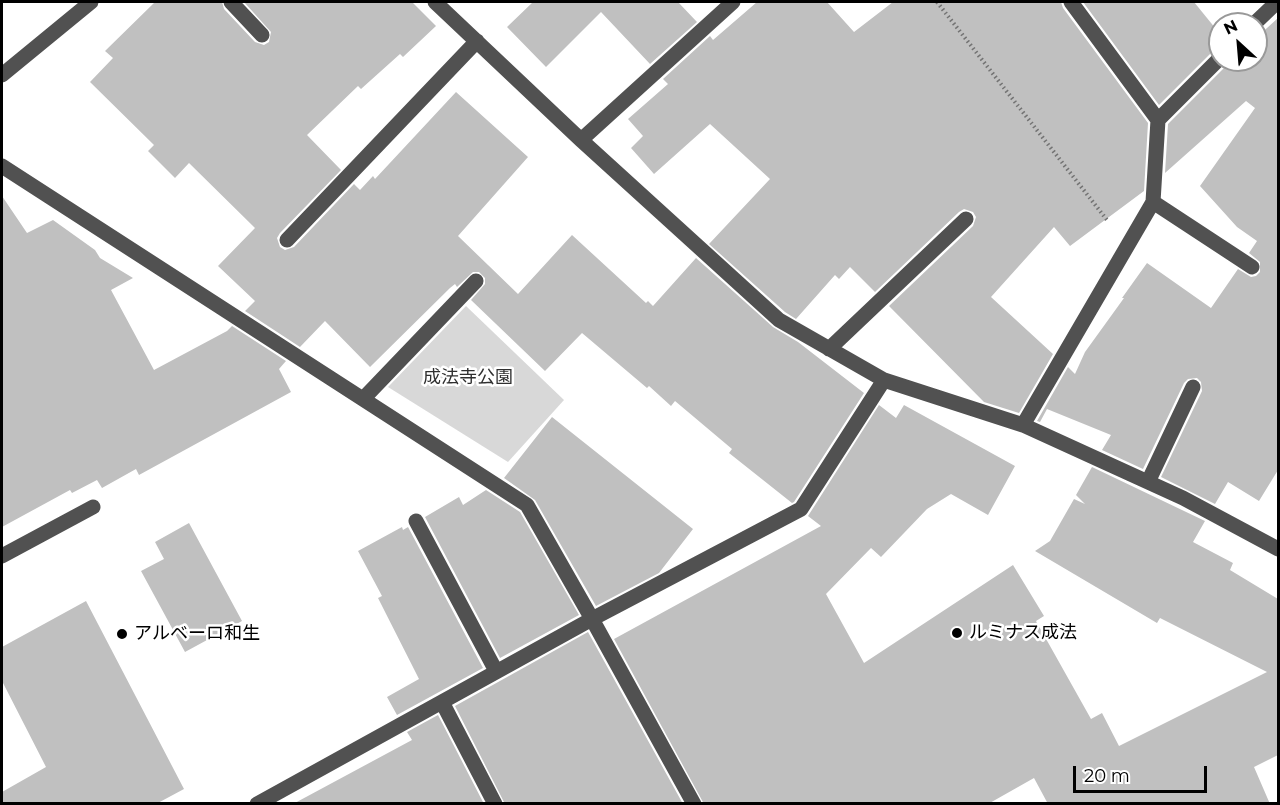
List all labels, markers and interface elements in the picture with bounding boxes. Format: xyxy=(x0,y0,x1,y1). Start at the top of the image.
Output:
north arrow xyxy=(1208,12,1268,72)
text: N xyxy=(1221,16,1241,39)
park label: 成法寺公園 xyxy=(423,367,513,389)
place label: ルミナス成法 xyxy=(969,622,1077,644)
place label: アルベーロ和生 xyxy=(134,623,260,645)
marker: ルミナス成法 xyxy=(950,626,964,640)
marker: アルベーロ和生 xyxy=(115,627,129,641)
scale bar xyxy=(1076,754,1210,792)
text: 20 m xyxy=(1084,765,1130,787)

